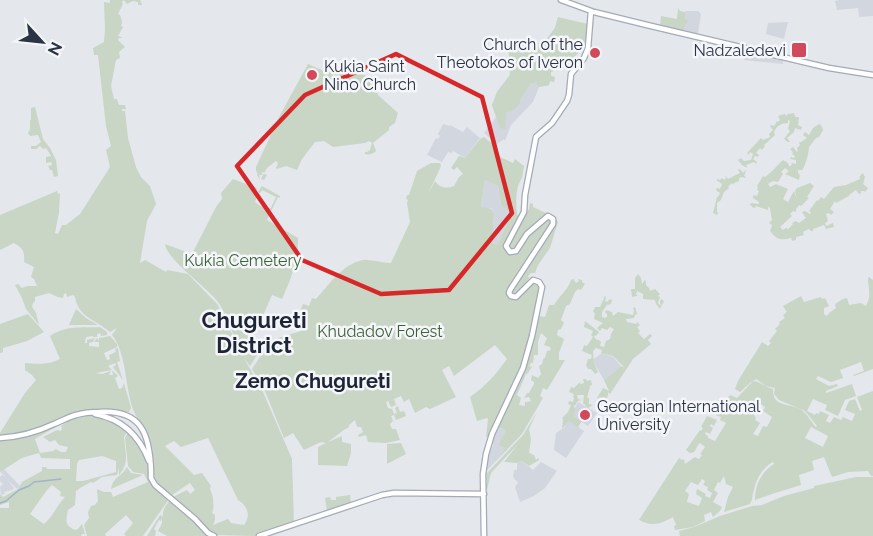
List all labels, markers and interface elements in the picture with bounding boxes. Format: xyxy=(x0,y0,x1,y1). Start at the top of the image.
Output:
north arrow xyxy=(12,12,72,72)
place label: Church of the Theotokos of Iveron xyxy=(437,35,583,72)
text: N xyxy=(44,39,66,58)
place label: Nadzaledevi xyxy=(694,41,786,60)
marker: Nadzaledevi xyxy=(790,41,808,59)
marker: Church of the Theotokos of Iveron xyxy=(588,46,602,60)
place label: Kukia Saint Nino Church xyxy=(324,57,416,94)
marker: Kukia Saint Nino Church xyxy=(305,68,319,82)
park label: Kukia Cemetery xyxy=(184,251,302,270)
district label: Chugureti District xyxy=(201,307,307,358)
park label: Khudadov Forest xyxy=(317,322,443,341)
district label: Zemo Chugureti xyxy=(235,369,391,393)
place label: Georgian International University xyxy=(597,397,761,434)
marker: Georgian International University xyxy=(578,408,592,422)

